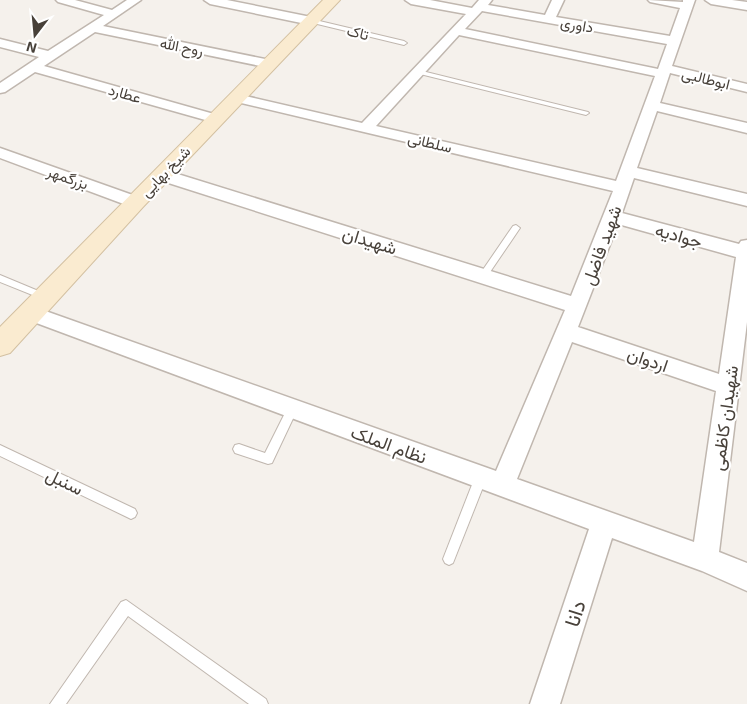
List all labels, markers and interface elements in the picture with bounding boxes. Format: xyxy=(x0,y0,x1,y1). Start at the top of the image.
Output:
north arrow xyxy=(10,10,60,60)
street label: داوری xyxy=(559,12,595,38)
street label: تاک xyxy=(345,21,371,43)
street label: روح الله xyxy=(158,33,205,62)
text: N xyxy=(24,38,38,58)
street label: ابوطالبی xyxy=(680,63,732,95)
street label: عطارد xyxy=(106,80,144,107)
street label: سلطانی xyxy=(406,128,454,158)
street label: شیخ بهایی xyxy=(136,142,196,202)
street label: بزرگمهر xyxy=(44,161,91,194)
street label: شهید فاضل xyxy=(576,202,627,288)
street label: جوادیه xyxy=(653,218,705,253)
street label: شهیدان xyxy=(340,221,400,260)
street label: اردوان xyxy=(624,342,671,377)
street label: شهیدان کاظمی xyxy=(706,364,743,472)
street label: نظام الملک xyxy=(347,420,430,470)
street label: سنبل xyxy=(42,463,87,500)
street label: دانا xyxy=(558,597,590,629)

